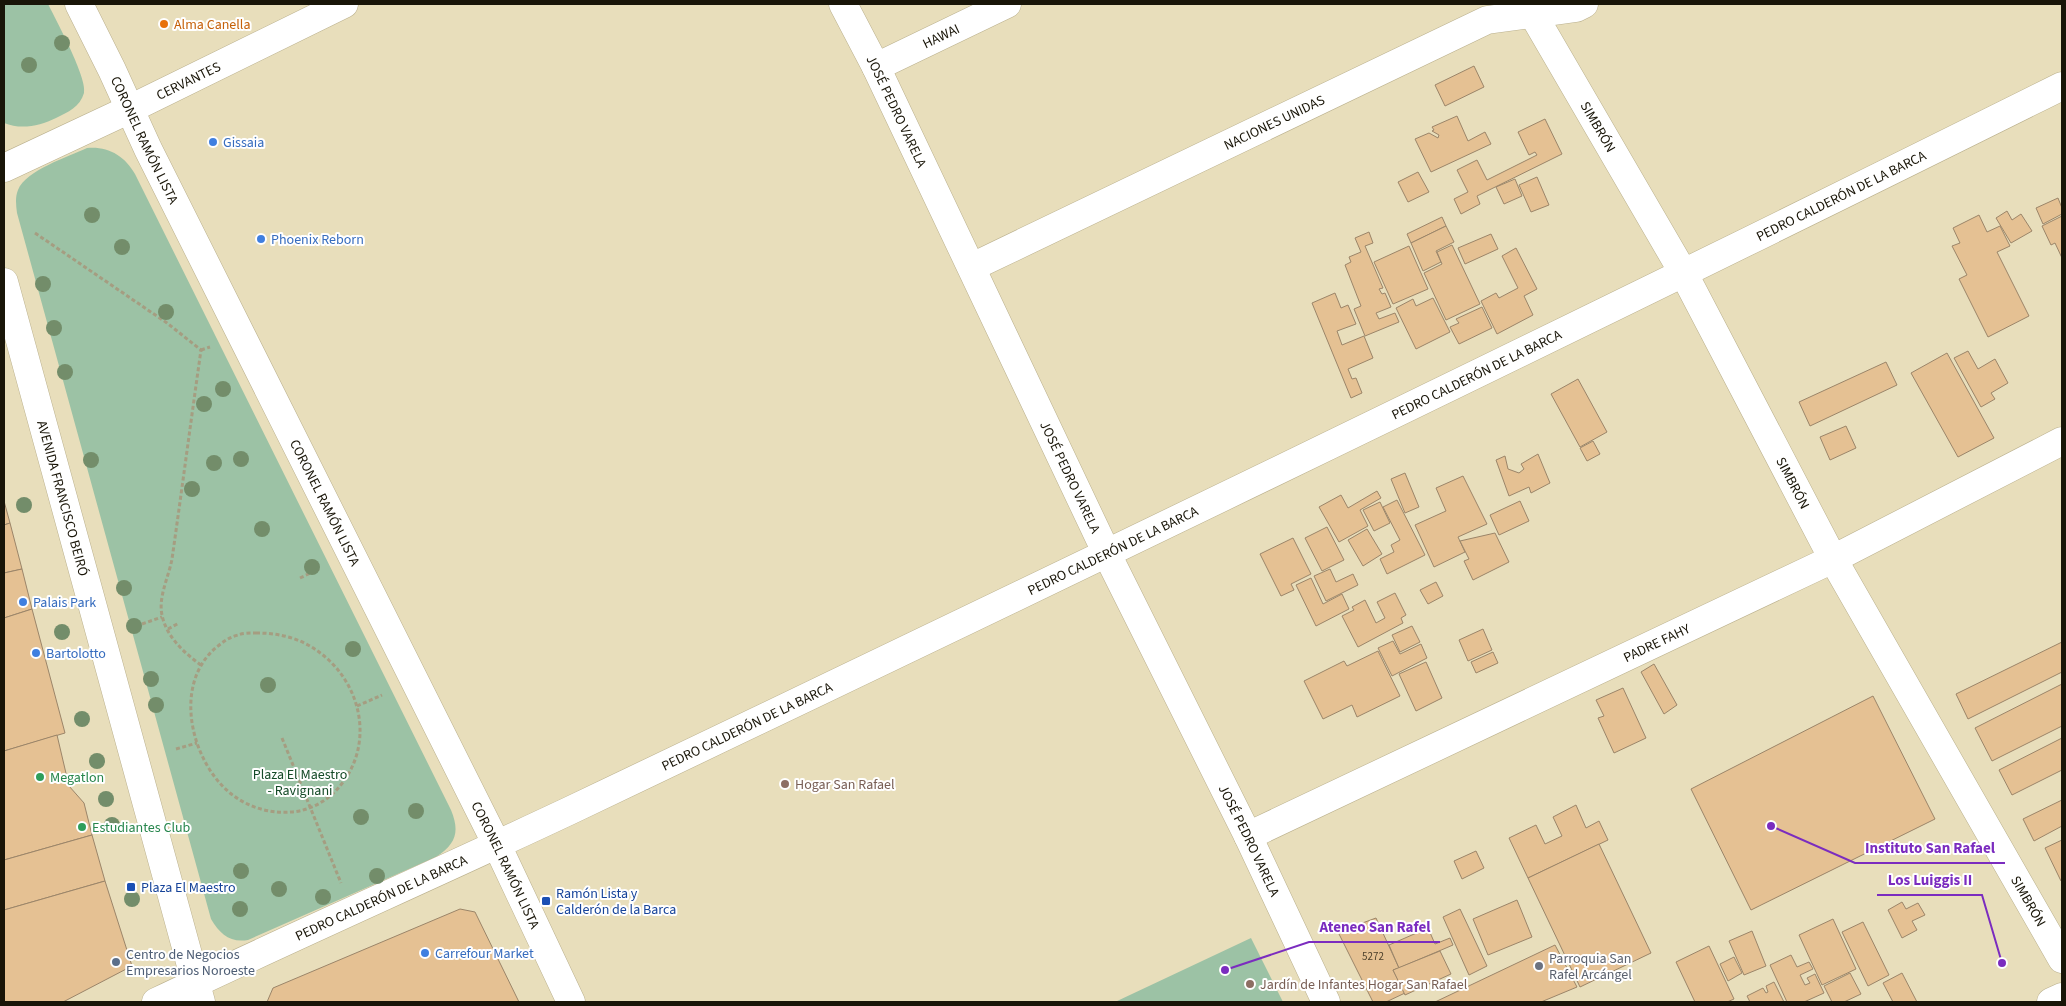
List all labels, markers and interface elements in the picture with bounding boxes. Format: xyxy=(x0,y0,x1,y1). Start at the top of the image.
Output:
place label: Alma Canella xyxy=(174,15,250,35)
marker: Alma Canella xyxy=(158,18,170,30)
street label: HAWAI xyxy=(919,19,963,54)
street label: JOSÉ PEDRO VARELA xyxy=(861,52,931,171)
street label: CERVANTES xyxy=(153,57,224,106)
street label: CORONEL RAMÓN LISTA xyxy=(105,73,183,208)
street label: NACIONES UNIDAS xyxy=(1221,90,1328,156)
street label: SIMBRÓN xyxy=(1575,98,1620,156)
place label: Gissaia xyxy=(223,133,264,153)
marker: Gissaia xyxy=(207,136,219,148)
street label: PEDRO CALDERÓN DE LA BARCA xyxy=(1753,146,1930,247)
place label: Phoenix Reborn xyxy=(271,230,364,250)
marker: Phoenix Reborn xyxy=(255,233,267,245)
street label: PEDRO CALDERÓN DE LA BARCA xyxy=(1388,325,1566,425)
street label: AVENIDA FRANCISCO BEIRÓ xyxy=(31,418,93,578)
street label: JOSÉ PEDRO VARELA xyxy=(1034,418,1105,537)
street label: CORONEL RAMÓN LISTA xyxy=(284,436,365,570)
street label: SIMBRÓN xyxy=(1770,454,1814,513)
street label: PEDRO CALDERÓN DE LA BARCA xyxy=(1025,501,1202,601)
place label: Palais Park xyxy=(33,593,96,613)
marker: Palais Park xyxy=(17,596,29,608)
street label: PADRE FAHY xyxy=(1620,619,1694,668)
place label: Bartolotto xyxy=(46,644,106,664)
marker: Bartolotto xyxy=(30,647,42,659)
street label: PEDRO CALDERÓN DE LA BARCA xyxy=(658,677,836,776)
park label: Plaza El Maestro - Ravignani xyxy=(253,765,347,801)
place label: Megatlon xyxy=(50,768,104,788)
marker: Megatlon xyxy=(34,771,46,783)
place label: Hogar San Rafael xyxy=(795,775,895,795)
marker: Hogar San Rafael xyxy=(779,778,791,790)
street label: JOSÉ PEDRO VARELA xyxy=(1213,781,1284,900)
street label: CORONEL RAMÓN LISTA xyxy=(466,798,544,933)
place label: Estudiantes Club xyxy=(92,818,191,838)
marker: Estudiantes Club xyxy=(76,821,88,833)
callout: Instituto San Rafael xyxy=(1855,833,2005,863)
text: Instituto San Rafael xyxy=(1865,838,1996,859)
street label: PEDRO CALDERÓN DE LA BARCA xyxy=(292,850,471,947)
callout: Los Luiggis II xyxy=(1877,865,1982,895)
text: Los Luiggis II xyxy=(1888,870,1972,891)
street label: SIMBRÓN xyxy=(2005,872,2050,931)
place label: Plaza El Maestro xyxy=(141,878,236,898)
marker: Plaza El Maestro xyxy=(125,881,137,893)
place label: Ramón Lista y Calderón de la Barca xyxy=(556,884,676,920)
marker: Ramón Lista y Calderón de la Barca xyxy=(540,895,552,907)
callout: Ateneo San Rafel xyxy=(1309,912,1440,942)
text: Ateneo San Rafel xyxy=(1318,917,1431,938)
place label: Carrefour Market xyxy=(435,944,534,964)
place label: Centro de Negocios Empresarios Noroeste xyxy=(126,945,255,981)
marker: Carrefour Market xyxy=(419,947,431,959)
house number: 5272 xyxy=(1362,949,1384,964)
place label: Parroquia San Rafel Arcángel xyxy=(1549,949,1632,985)
marker: Centro de Negocios Empresarios Noroeste xyxy=(110,956,122,968)
marker: Parroquia San Rafel Arcángel xyxy=(1533,960,1545,972)
place label: Jardín de Infantes Hogar San Rafael xyxy=(1260,975,1468,995)
marker: Jardín de Infantes Hogar San Rafael xyxy=(1244,978,1256,990)

